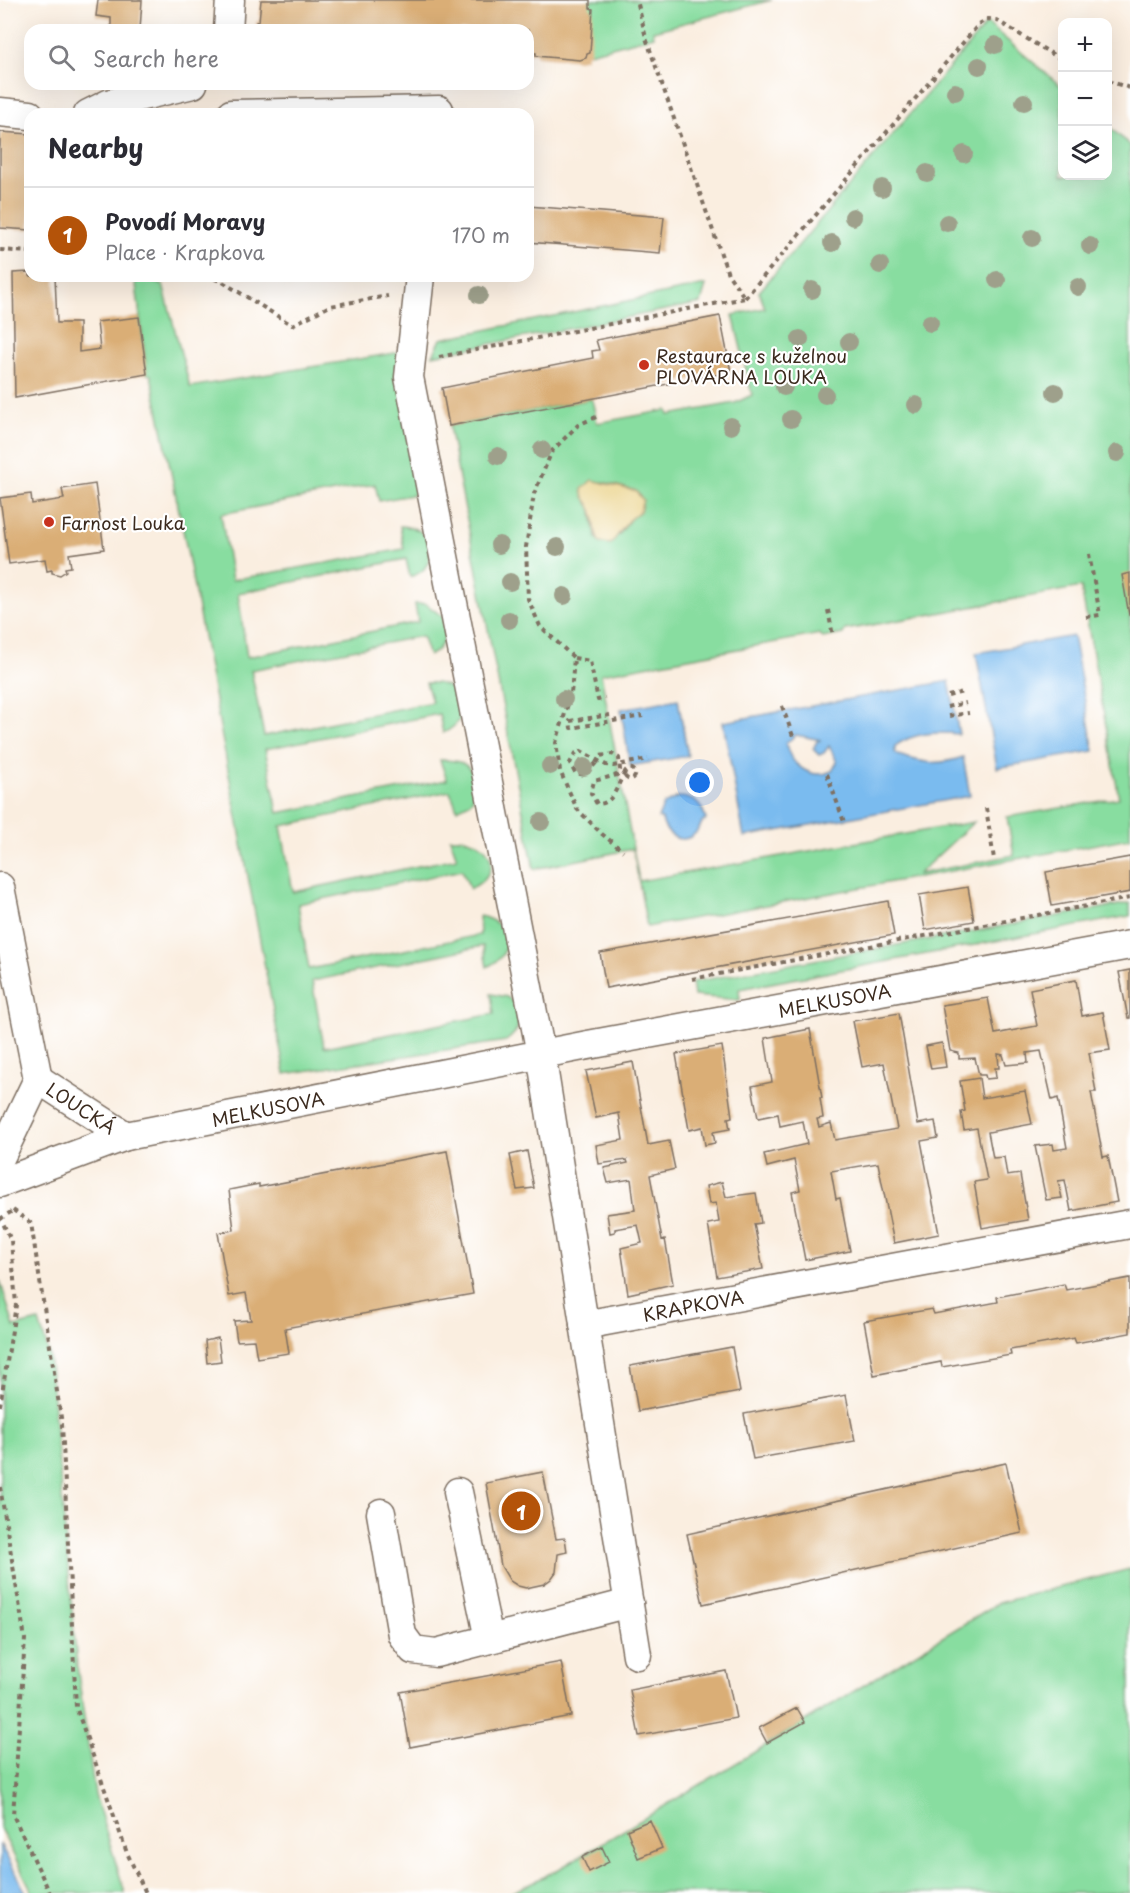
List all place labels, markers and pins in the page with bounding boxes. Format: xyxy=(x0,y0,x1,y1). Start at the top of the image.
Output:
place label: Restaurace s kuželnou PLOVÁRNA LOUKA xyxy=(656,342,847,390)
marker: Restaurace s kuželnou PLOVÁRNA LOUKA xyxy=(637,358,651,372)
place label: Farnost Louka xyxy=(61,509,186,536)
marker: Farnost Louka xyxy=(42,515,56,529)
pin: 1 xyxy=(502,1488,540,1534)

